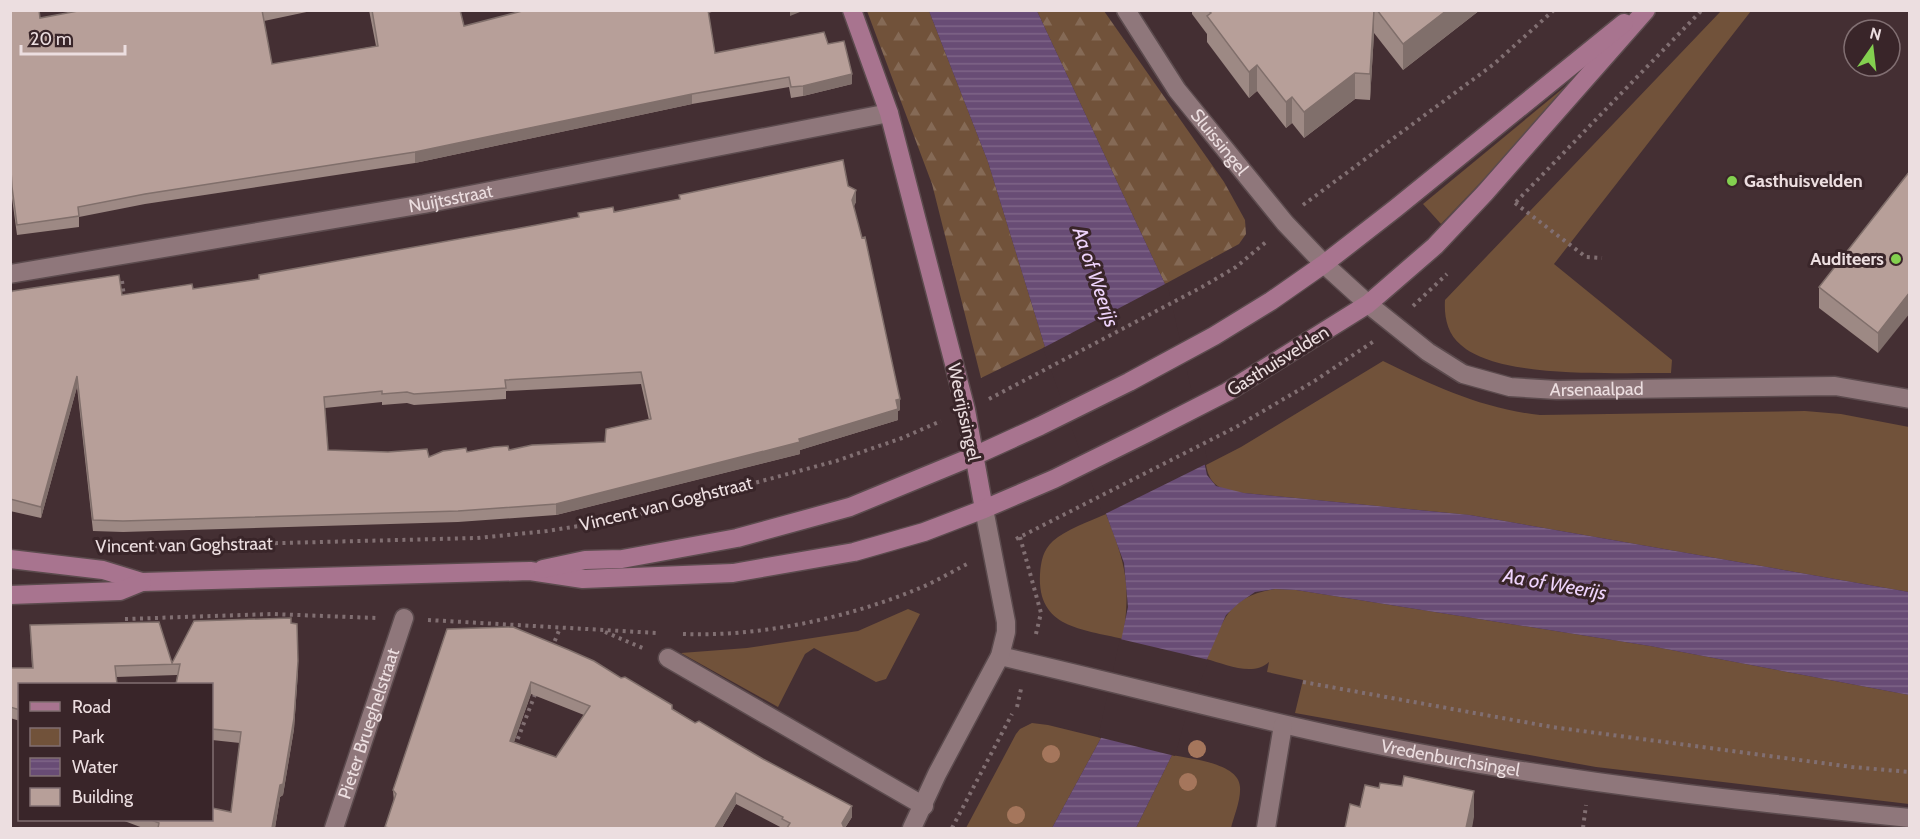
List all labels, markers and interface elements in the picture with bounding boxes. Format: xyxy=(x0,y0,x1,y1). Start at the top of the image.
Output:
scale bar xyxy=(21,18,124,56)
north arrow xyxy=(1842,18,1902,78)
text: N xyxy=(1868,23,1883,45)
text: 20 m xyxy=(30,28,72,50)
street label: Sluissingel xyxy=(1186,104,1253,180)
place label: Gasthuisvelden xyxy=(1744,170,1863,192)
marker: Gasthuisvelden xyxy=(1725,174,1739,188)
street label: Nuijtsstraat xyxy=(407,180,495,217)
water label: Aa of Weerijs xyxy=(1067,223,1124,330)
place label: Auditeers xyxy=(1810,248,1884,270)
marker: Auditeers xyxy=(1889,252,1903,266)
street label: Gasthuisvelden xyxy=(1223,321,1333,401)
street label: Weerijssingel xyxy=(943,361,985,464)
street label: Arsenaalpad xyxy=(1549,378,1644,401)
street label: Vincent van Goghstraat xyxy=(577,472,755,536)
street label: Vincent van Goghstraat xyxy=(95,532,273,558)
water label: Aa of Weerijs xyxy=(1501,563,1609,605)
street label: Pieter Brueghelstraat xyxy=(333,645,404,802)
legend xyxy=(18,683,213,821)
text: Road xyxy=(72,696,111,718)
text: Park xyxy=(72,726,105,748)
street label: Vredenburchsingel xyxy=(1379,735,1522,782)
text: Water xyxy=(72,756,118,778)
text: Building xyxy=(72,786,134,808)

